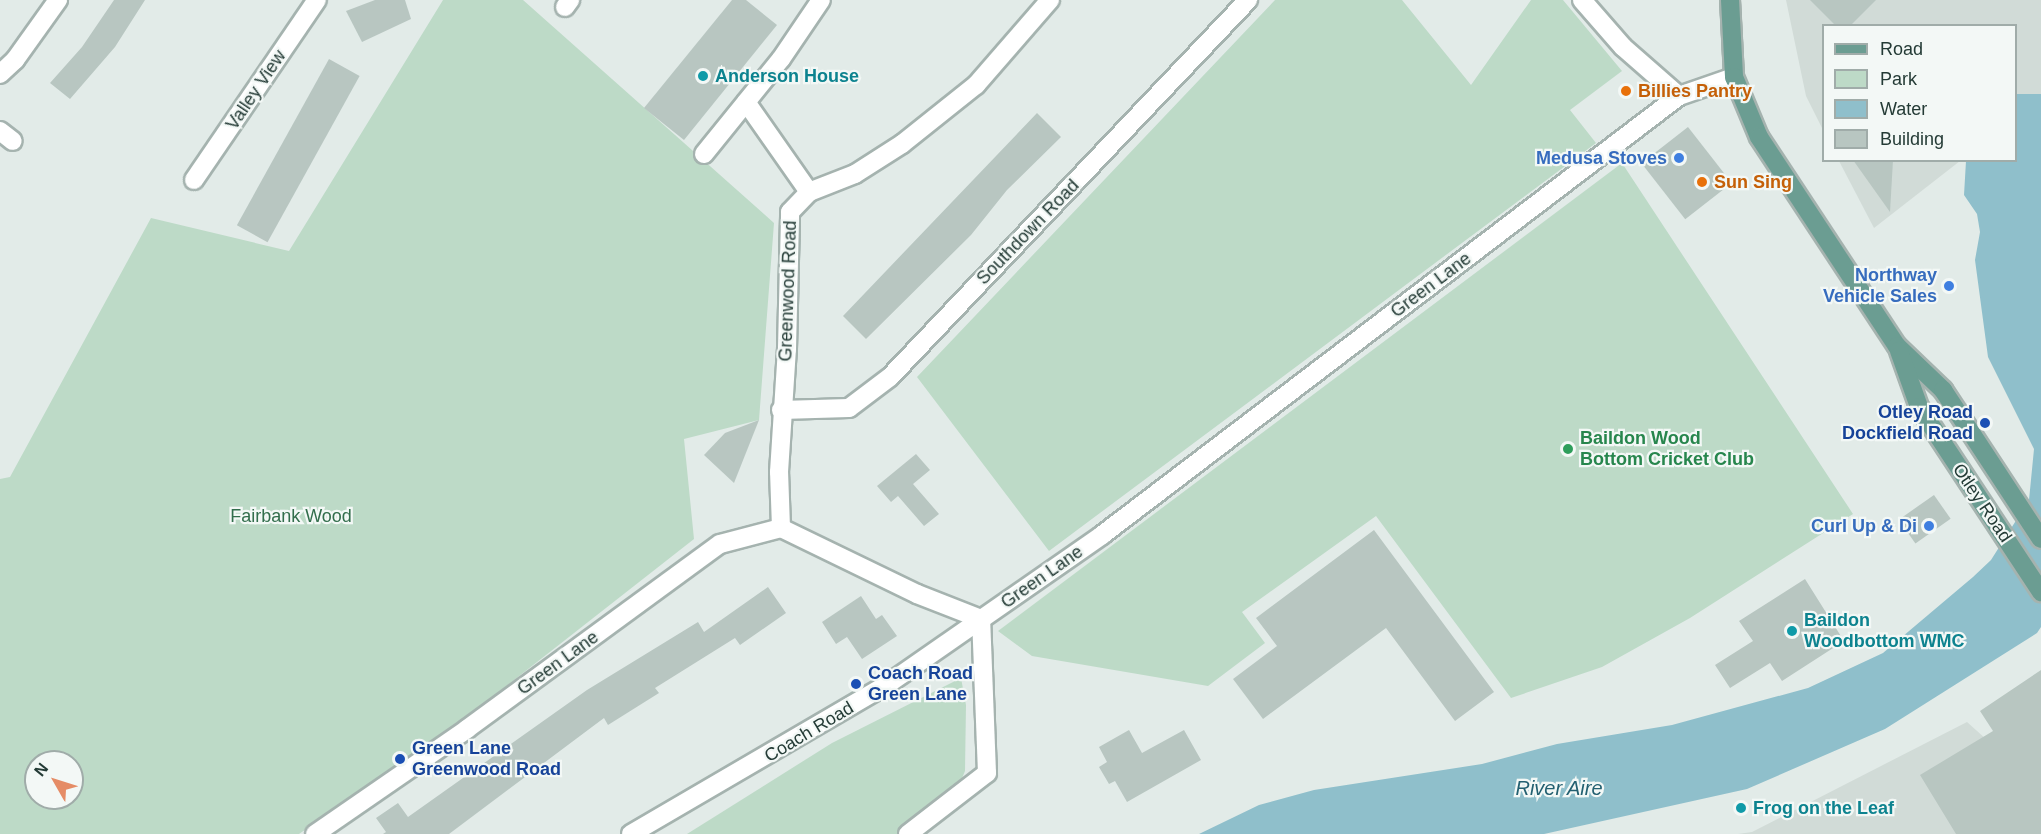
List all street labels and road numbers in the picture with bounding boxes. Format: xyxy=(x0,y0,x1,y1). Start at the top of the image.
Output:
street label: Valley View xyxy=(221,46,291,134)
street label: Southdown Road xyxy=(972,175,1084,289)
street label: Greenwood Road xyxy=(775,220,801,362)
street label: Green Lane xyxy=(1387,248,1475,322)
street label: Otley Road xyxy=(1948,460,2016,546)
street label: Green Lane xyxy=(997,541,1087,613)
street label: Green Lane xyxy=(513,626,603,700)
street label: Coach Road xyxy=(761,697,857,767)

